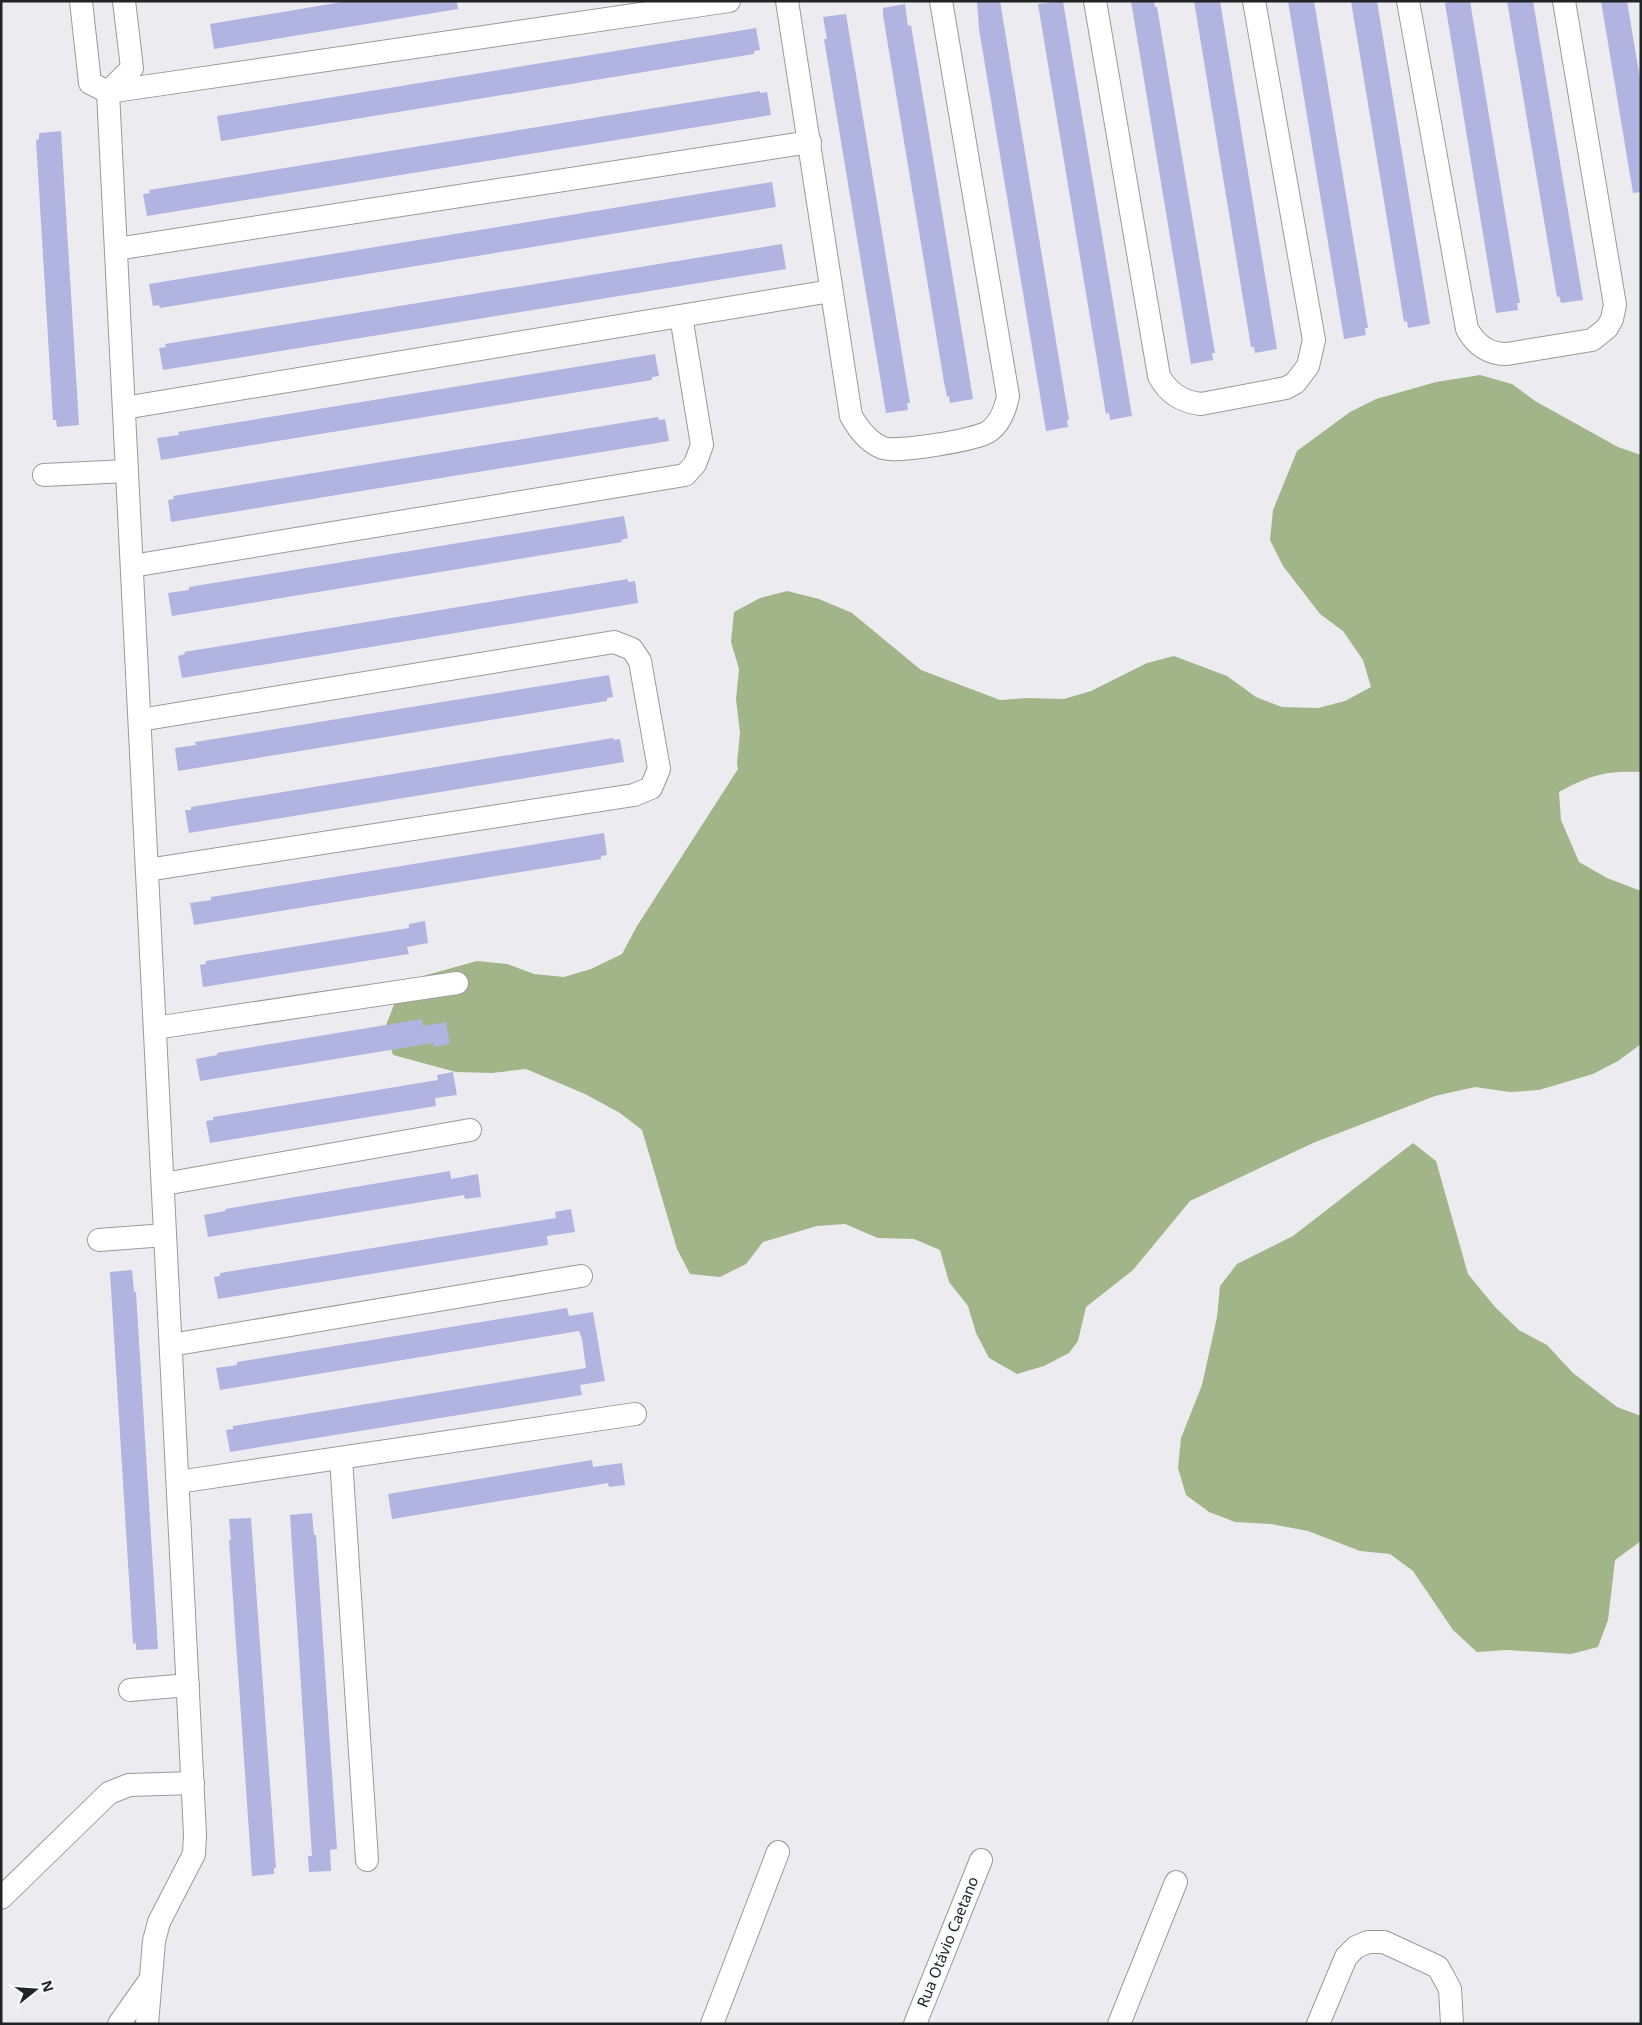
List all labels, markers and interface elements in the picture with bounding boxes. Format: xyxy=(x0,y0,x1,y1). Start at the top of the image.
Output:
street label: Rua Otávio Caetano xyxy=(912,1873,982,2010)
north arrow xyxy=(10,1965,60,2015)
text: N xyxy=(37,1978,59,1994)

